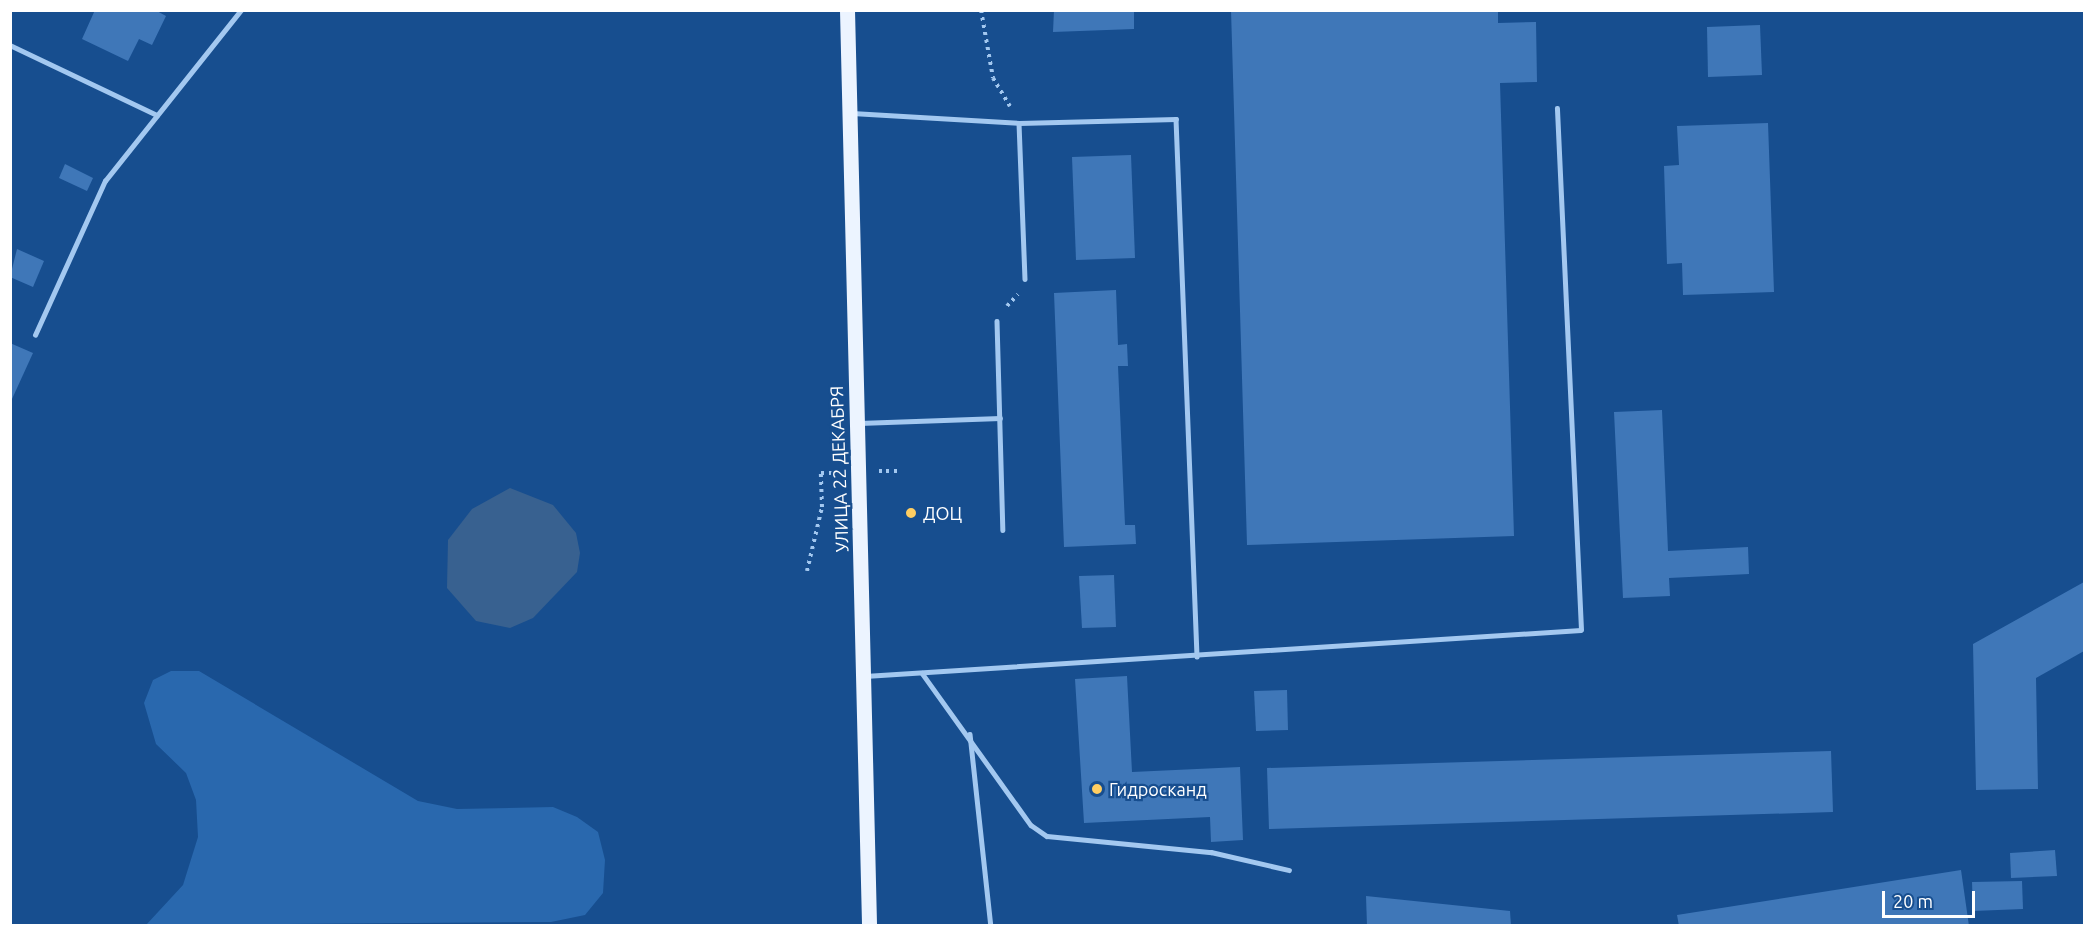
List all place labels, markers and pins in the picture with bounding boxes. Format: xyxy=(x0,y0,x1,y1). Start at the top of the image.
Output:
place label: ДОЦ xyxy=(923,502,962,524)
marker: ДОЦ xyxy=(904,506,918,520)
place label: Гидросканд xyxy=(1109,778,1207,800)
marker: Гидросканд xyxy=(1090,782,1104,796)

